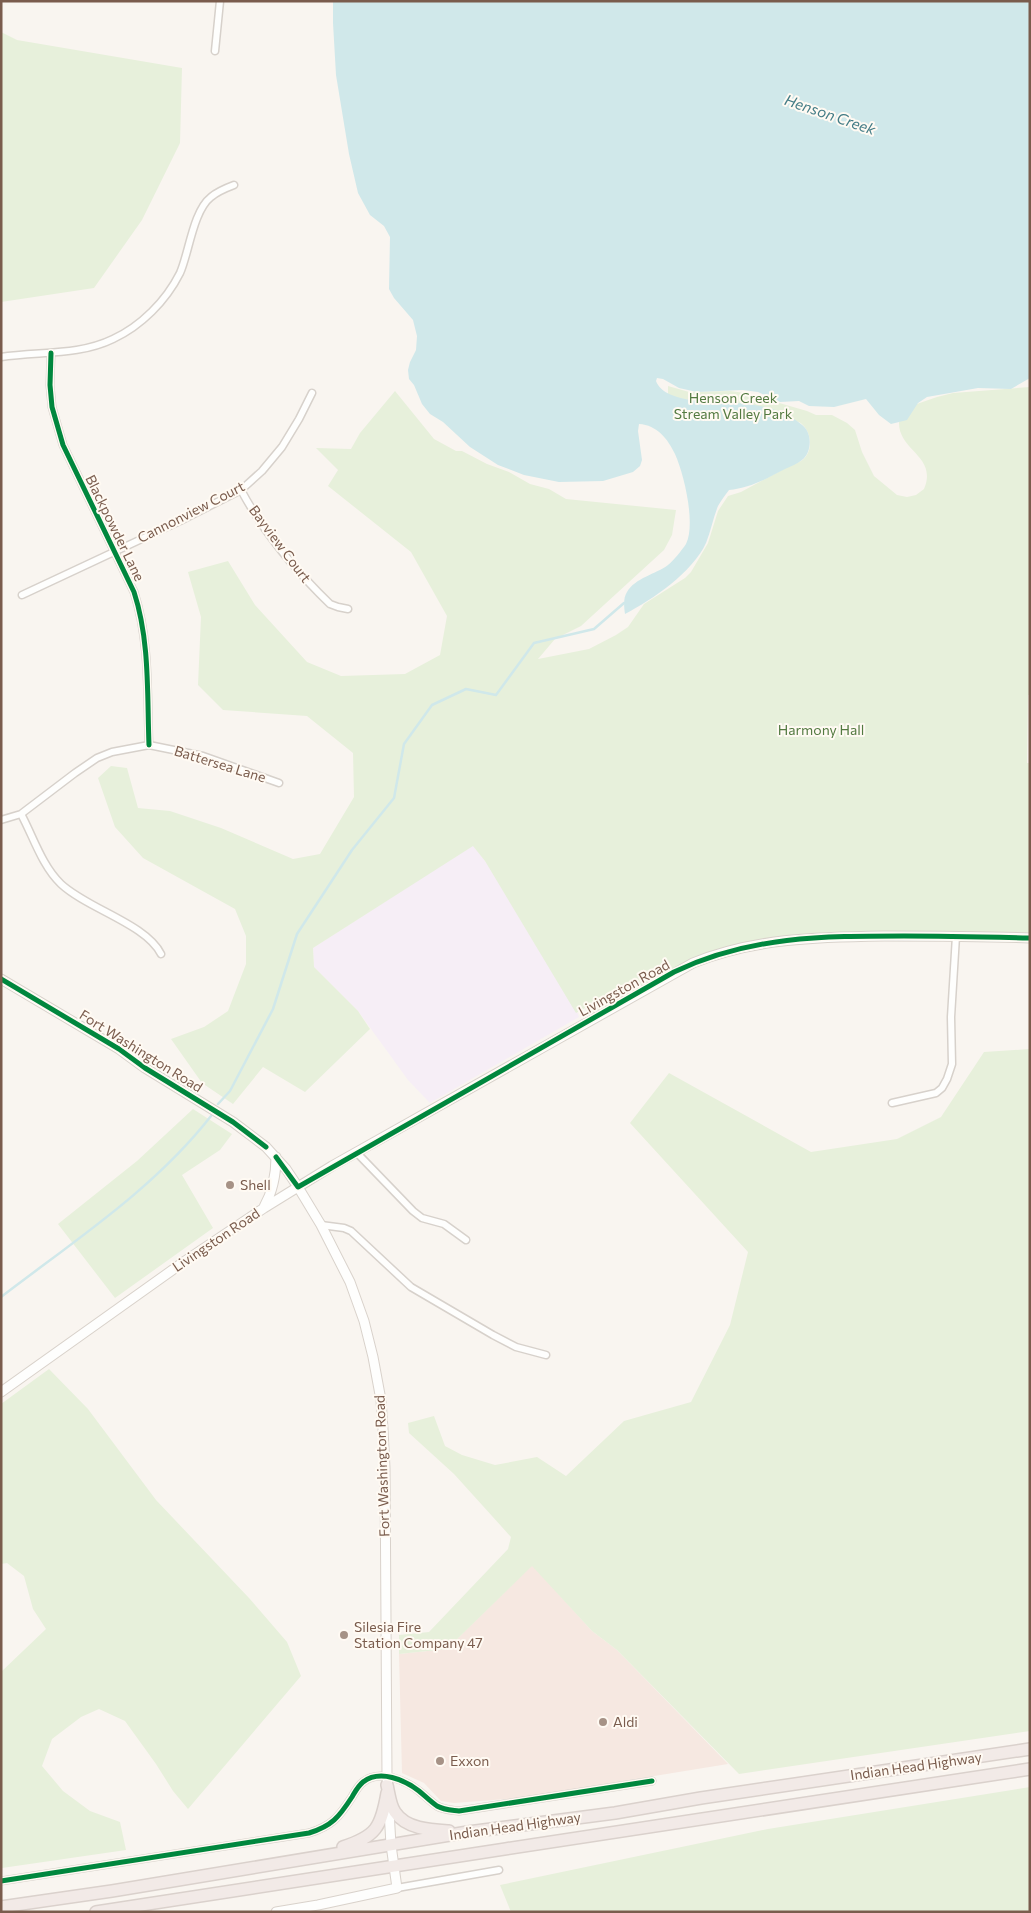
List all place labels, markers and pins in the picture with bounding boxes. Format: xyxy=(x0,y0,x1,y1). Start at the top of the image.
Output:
place label: Shell xyxy=(240,1176,271,1193)
marker: Shell xyxy=(224,1179,236,1191)
place label: Silesia Fire Station Company 47 xyxy=(354,1618,483,1651)
marker: Silesia Fire Station Company 47 xyxy=(338,1629,350,1641)
place label: Aldi xyxy=(613,1713,638,1730)
marker: Aldi xyxy=(597,1716,609,1728)
place label: Exxon xyxy=(450,1752,489,1769)
marker: Exxon xyxy=(434,1755,446,1767)

